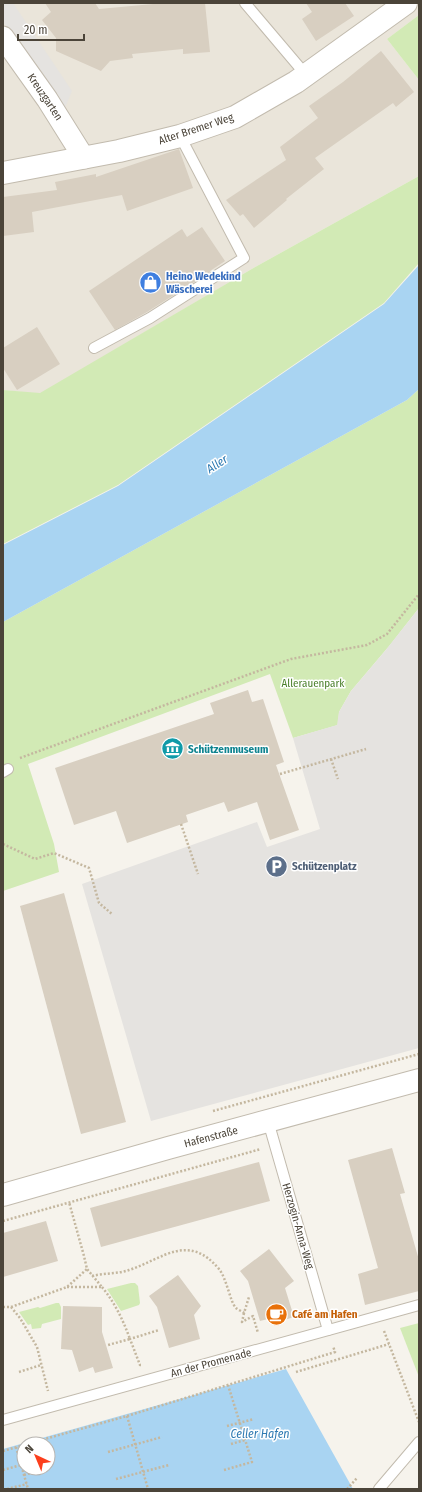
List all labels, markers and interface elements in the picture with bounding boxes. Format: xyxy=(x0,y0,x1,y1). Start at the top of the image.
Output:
scale bar xyxy=(18,16,84,42)
text: 20 m xyxy=(24,23,48,37)
street label: Kreuzgarten xyxy=(25,71,65,123)
street label: Alter Bremer Weg xyxy=(157,111,236,147)
shop icon: Heino Wedekind Wäscherei xyxy=(137,269,163,295)
place label: Heino Wedekind Wäscherei xyxy=(166,270,241,296)
water label: Aller xyxy=(203,452,231,476)
park label: Allerauenpark xyxy=(282,677,345,690)
museum icon: Schützenmuseum xyxy=(160,736,186,762)
place label: Schützenmuseum xyxy=(188,743,268,756)
parking icon: Schützenplatz xyxy=(264,853,290,879)
place label: Schützenplatz xyxy=(292,860,357,873)
street label: Hafenstraße xyxy=(183,1124,239,1150)
street label: Herzogin-Anna-Weg xyxy=(279,1181,317,1271)
cafe icon: Café am Hafen xyxy=(263,1301,289,1327)
place label: Café am Hafen xyxy=(292,1308,358,1321)
street label: An der Promenade xyxy=(169,1346,253,1380)
water label: Celler Hafen xyxy=(230,1427,290,1441)
north arrow xyxy=(16,1436,56,1476)
text: N xyxy=(23,1442,36,1456)

